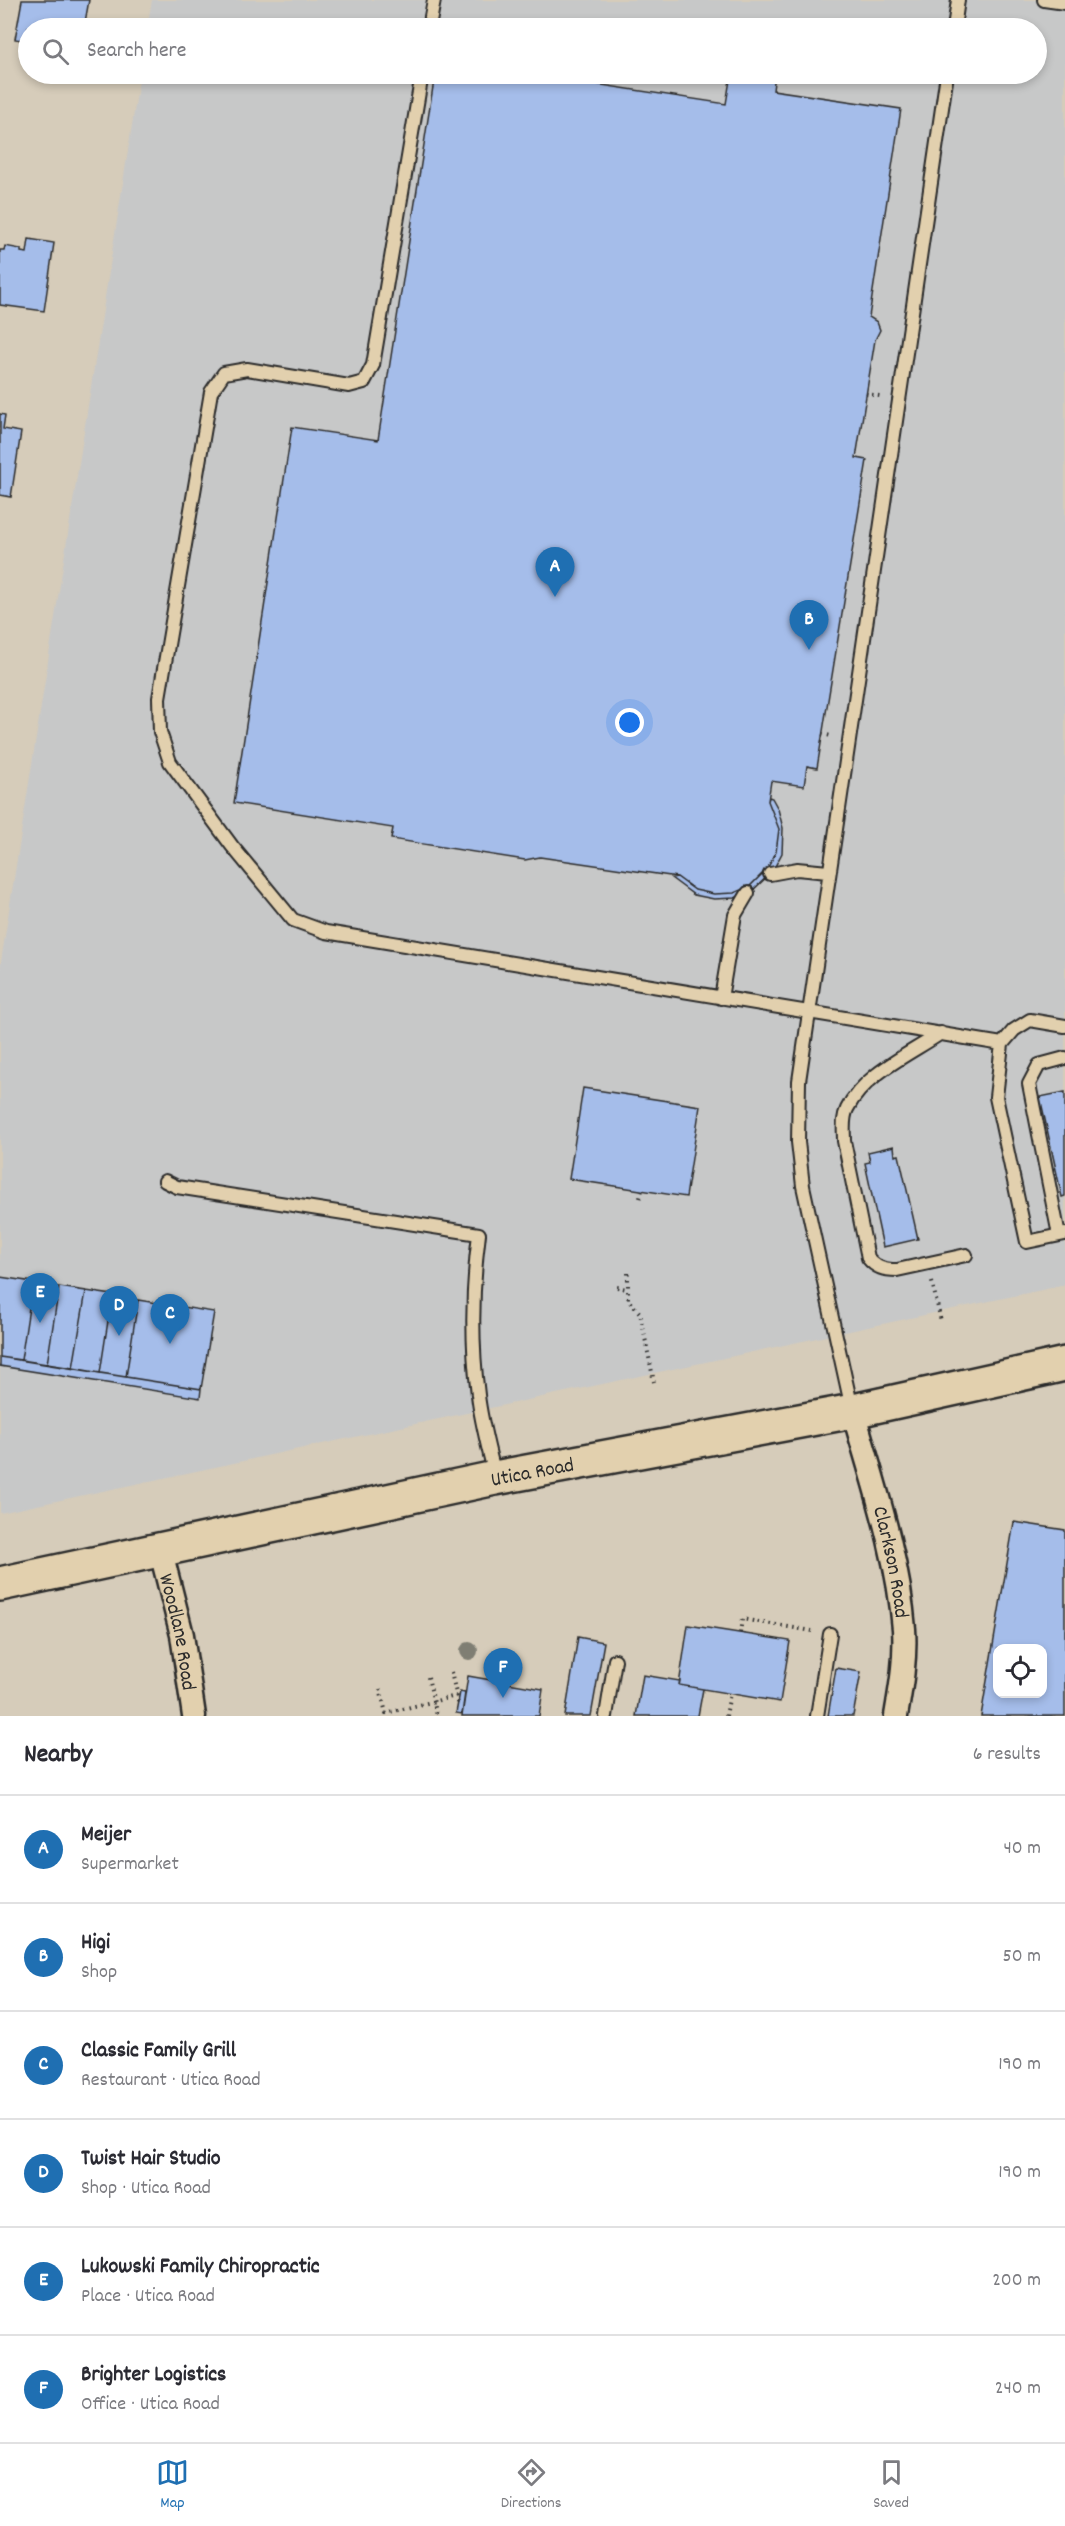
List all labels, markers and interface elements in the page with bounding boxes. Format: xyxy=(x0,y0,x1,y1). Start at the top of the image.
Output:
search box xyxy=(18,18,1047,84)
icon: search xyxy=(39,35,72,68)
text: Search here xyxy=(87,36,186,67)
pin: A xyxy=(536,548,574,597)
pin: B xyxy=(790,600,828,650)
your location xyxy=(615,708,644,737)
pin: E xyxy=(20,1274,60,1323)
pin: D xyxy=(100,1286,138,1336)
pin: C xyxy=(150,1294,190,1344)
street label: Utica Road xyxy=(489,1452,577,1496)
street label: Clarkson Road xyxy=(863,1503,915,1620)
street label: Woodlane Road xyxy=(149,1571,202,1693)
map controls xyxy=(993,1644,1047,1698)
button: locate xyxy=(993,1644,1047,1698)
pin: F xyxy=(484,1648,522,1698)
text: Nearby xyxy=(24,1737,92,1774)
text: 6 results xyxy=(973,1741,1041,1769)
text: Meijer xyxy=(81,1820,131,1851)
text: A xyxy=(38,1835,49,1863)
text: 40 m xyxy=(1003,1835,1041,1863)
text: Supermarket xyxy=(81,1851,179,1879)
text: Higi xyxy=(81,1928,110,1959)
text: B xyxy=(39,1943,48,1971)
text: 50 m xyxy=(1003,1943,1041,1971)
text: Shop xyxy=(81,1959,117,1987)
text: Classic Family Grill xyxy=(81,2036,236,2067)
text: C xyxy=(39,2051,48,2079)
text: 190 m xyxy=(998,2051,1041,2079)
text: Restaurant · Utica Road xyxy=(81,2067,261,2095)
text: Twist Hair Studio xyxy=(81,2144,221,2175)
text: D xyxy=(38,2159,49,2187)
text: 190 m xyxy=(998,2159,1041,2187)
text: Shop · Utica Road xyxy=(81,2175,211,2203)
text: Lukowski Family Chiropractic xyxy=(81,2252,320,2283)
text: E xyxy=(39,2267,48,2295)
text: 200 m xyxy=(992,2267,1041,2295)
text: Place · Utica Road xyxy=(81,2283,215,2311)
text: Brighter Logistics xyxy=(81,2360,226,2391)
text: F xyxy=(39,2375,48,2403)
text: 240 m xyxy=(995,2375,1041,2403)
text: Office · Utica Road xyxy=(81,2391,220,2419)
tab: Map xyxy=(156,2456,189,2515)
tab: Directions xyxy=(501,2456,561,2515)
tab: Saved xyxy=(873,2456,909,2515)

